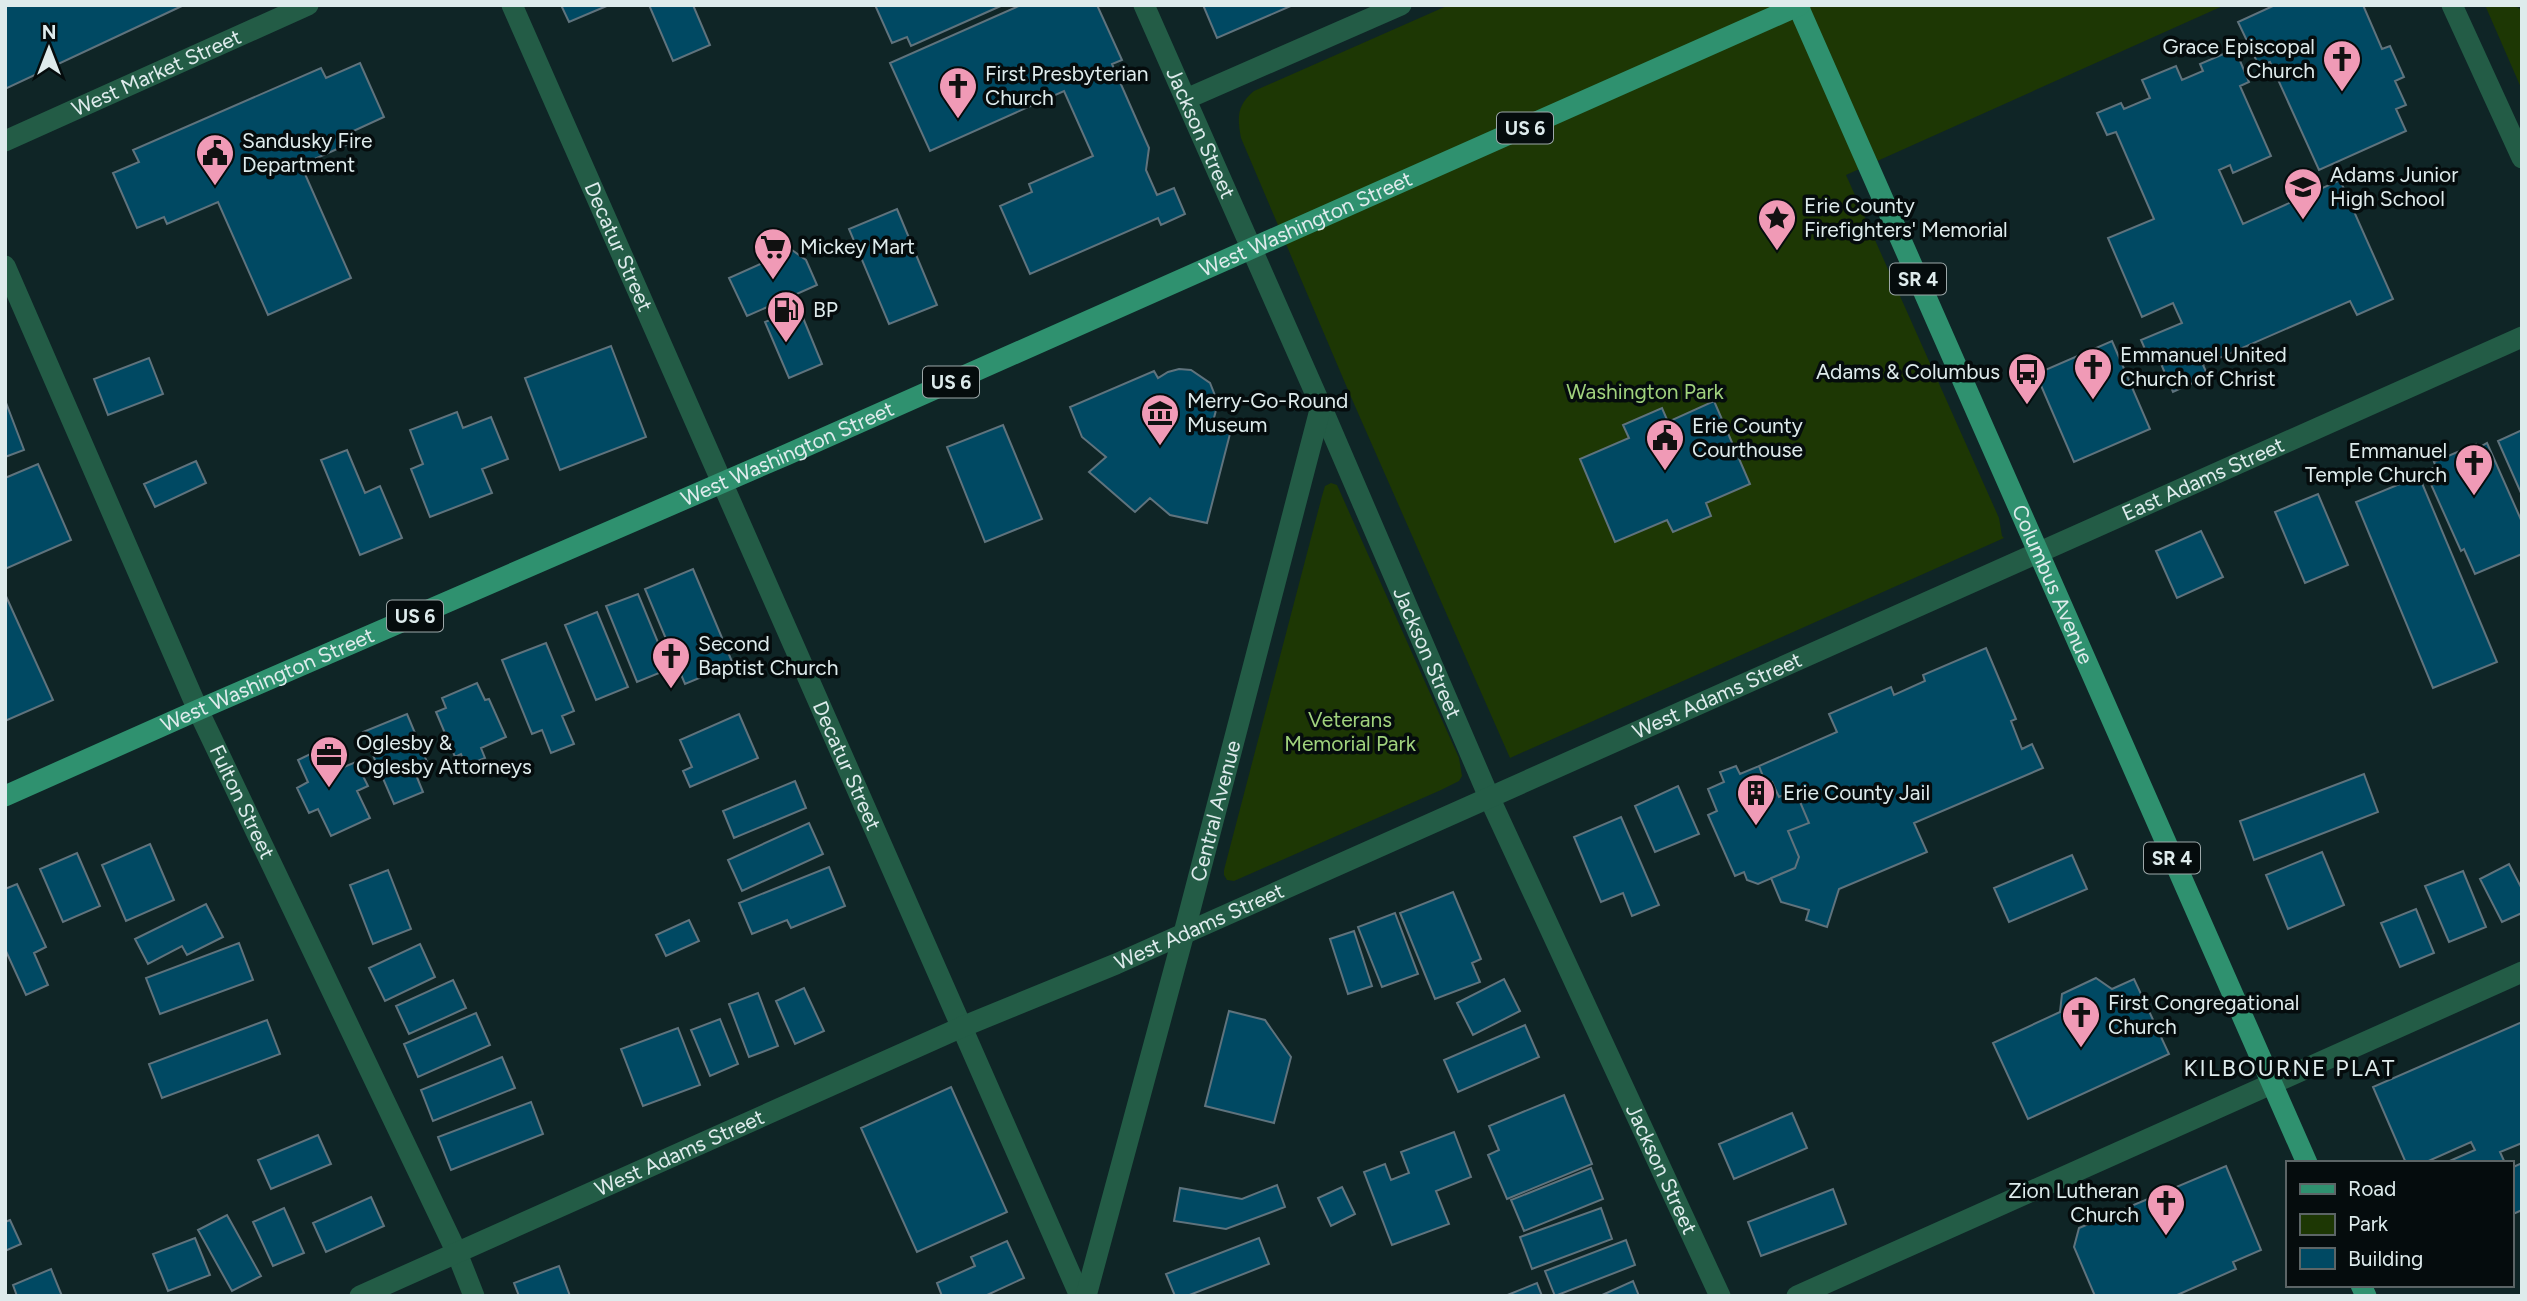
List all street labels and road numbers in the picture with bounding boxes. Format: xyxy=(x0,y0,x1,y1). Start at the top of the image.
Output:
street label: West Market Street xyxy=(68,24,245,121)
street label: Jackson Street xyxy=(1161,63,1241,202)
road number: US 6 xyxy=(1497,112,1553,144)
street label: West Washington Street xyxy=(1195,166,1416,282)
street label: Decatur Street xyxy=(579,178,658,315)
road number: SR 4 xyxy=(1890,264,1946,294)
road number: US 6 xyxy=(923,366,979,398)
street label: West Washington Street xyxy=(677,396,898,511)
street label: East Adams Street xyxy=(2118,432,2288,526)
street label: Columbus Avenue xyxy=(2007,501,2099,668)
street label: Jackson Street xyxy=(1388,583,1467,722)
road number: US 6 xyxy=(387,600,443,632)
street label: West Washington Street xyxy=(157,622,378,737)
street label: West Adams Street xyxy=(1629,647,1805,744)
street label: Decatur Street xyxy=(808,697,887,834)
street label: Central Avenue xyxy=(1185,738,1246,884)
street label: Fulton Street xyxy=(204,741,280,863)
road number: SR 4 xyxy=(2144,842,2200,874)
street label: West Adams Street xyxy=(1111,878,1288,975)
street label: Jackson Street xyxy=(1621,1100,1703,1238)
street label: West Adams Street xyxy=(591,1104,768,1201)

